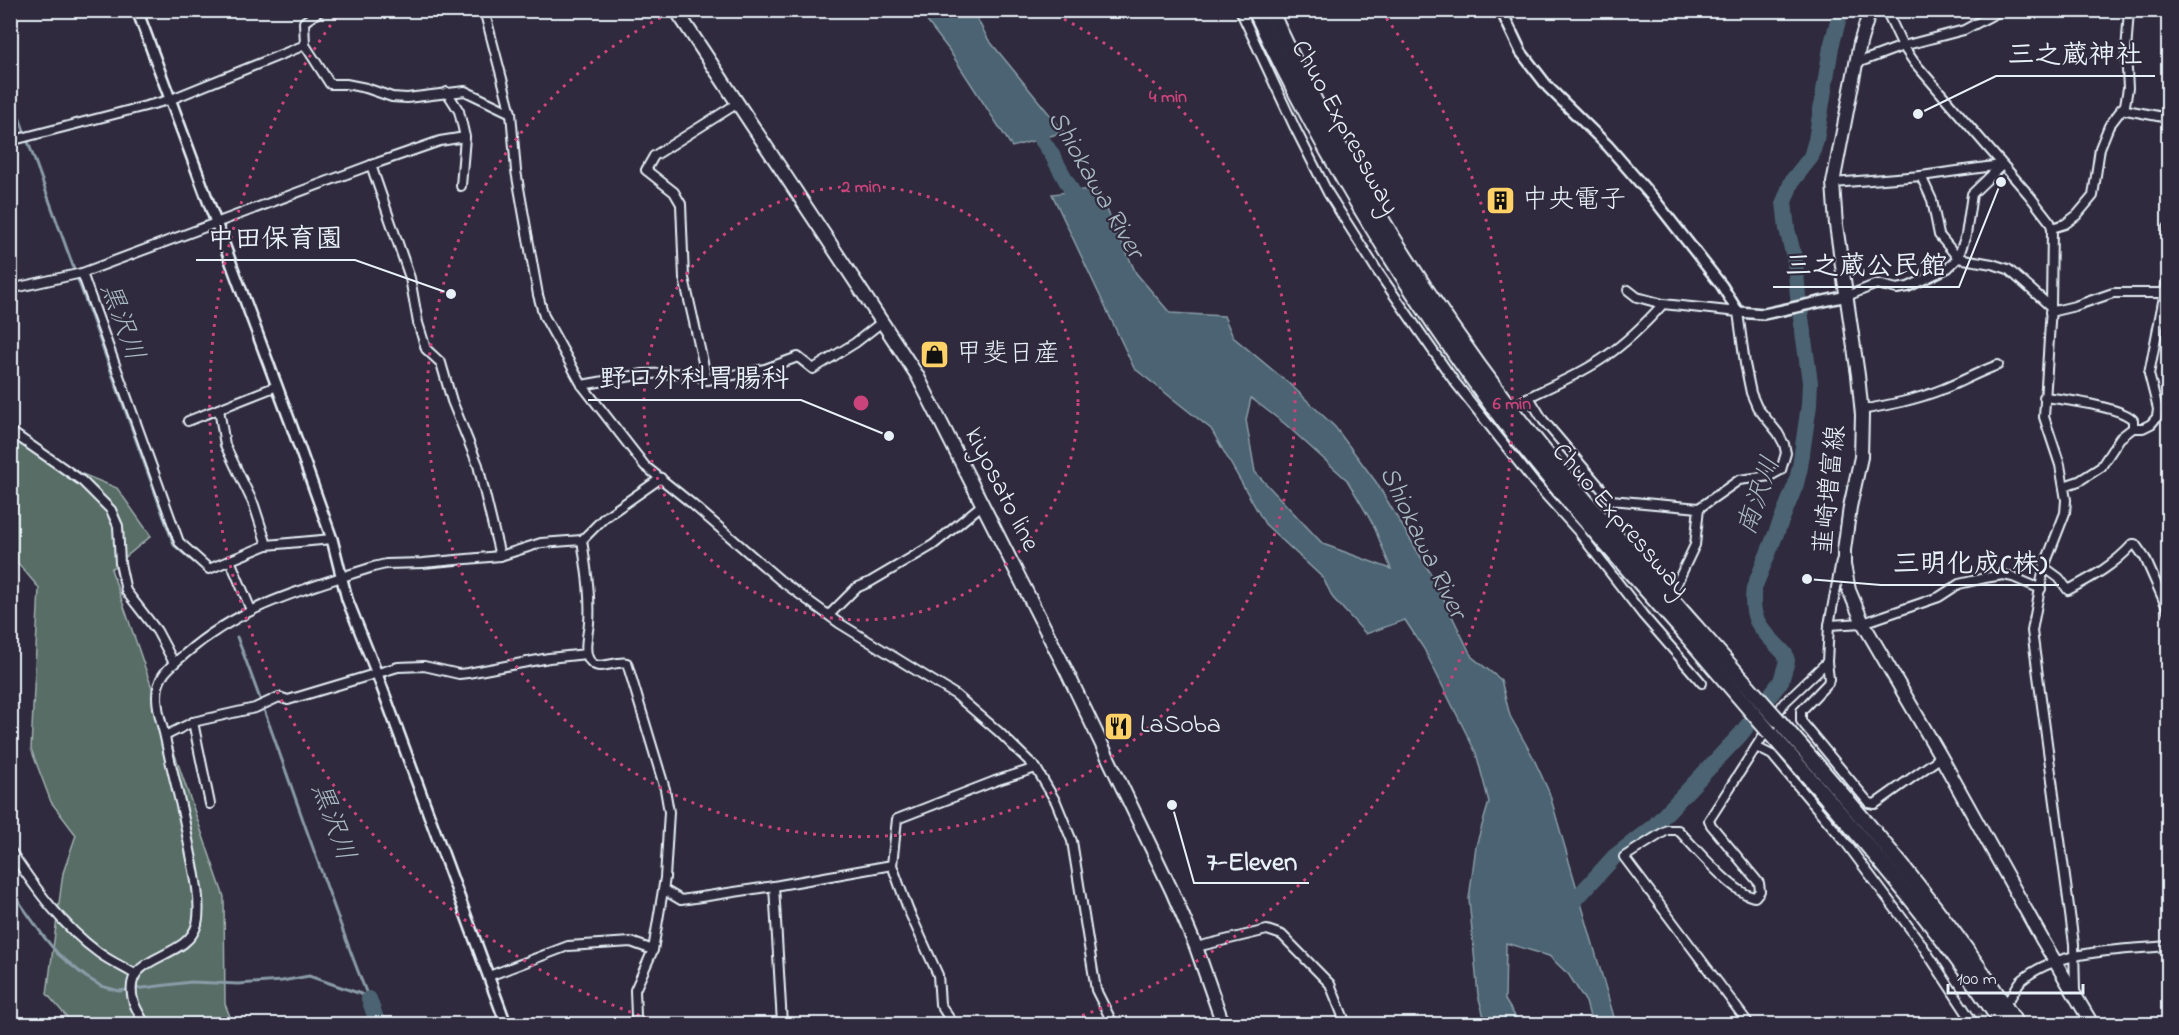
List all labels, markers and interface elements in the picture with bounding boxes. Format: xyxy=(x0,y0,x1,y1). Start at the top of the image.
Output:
callout: 三之蔵神社 xyxy=(1996,31,2155,76)
street label: Chuo Expressway xyxy=(1280,34,1408,222)
text: 三之蔵神社 xyxy=(2008,37,2143,76)
text: 4 min xyxy=(1149,85,1187,111)
water label: Shiokawa River xyxy=(1037,104,1155,269)
text: 2 min xyxy=(840,175,881,201)
place label: 中央電子 xyxy=(1522,182,1626,220)
building icon: 中央電子 xyxy=(1485,185,1517,217)
callout: 中田保育園 xyxy=(196,215,355,260)
text: 中田保育園 xyxy=(208,221,343,260)
callout: 三之蔵公民館 xyxy=(1773,242,1959,287)
text: 三之蔵公民館 xyxy=(1785,248,1947,287)
water label: 黒沢川 xyxy=(89,277,153,367)
place label: 甲斐日産 xyxy=(956,336,1060,374)
shop icon: 甲斐日産 xyxy=(919,339,951,371)
callout: 野口外科胃腸科 xyxy=(588,355,801,400)
text: 野口外科胃腸科 xyxy=(600,361,789,400)
text: 6 min xyxy=(1493,392,1531,418)
centre of rings xyxy=(851,393,871,413)
street label: kiyosato line xyxy=(954,422,1049,559)
street label: 韮崎増富線 xyxy=(1805,423,1857,557)
street label: Chuo Expressway xyxy=(1542,435,1698,607)
water label: 南沢川 xyxy=(1728,451,1792,541)
water label: Shiokawa River xyxy=(1368,460,1477,629)
callout: 三明化成(株) xyxy=(1881,540,2059,585)
text: 三明化成(株) xyxy=(1893,546,2047,585)
place label: LaSoba xyxy=(1140,707,1221,745)
restaurant icon: LaSoba xyxy=(1103,710,1135,742)
water label: 黒沢川 xyxy=(300,777,364,867)
callout: 7-Eleven xyxy=(1194,838,1309,883)
text: 7-Eleven xyxy=(1207,844,1297,883)
scale bar xyxy=(1948,957,2083,995)
text: 100 m xyxy=(1957,967,1997,993)

